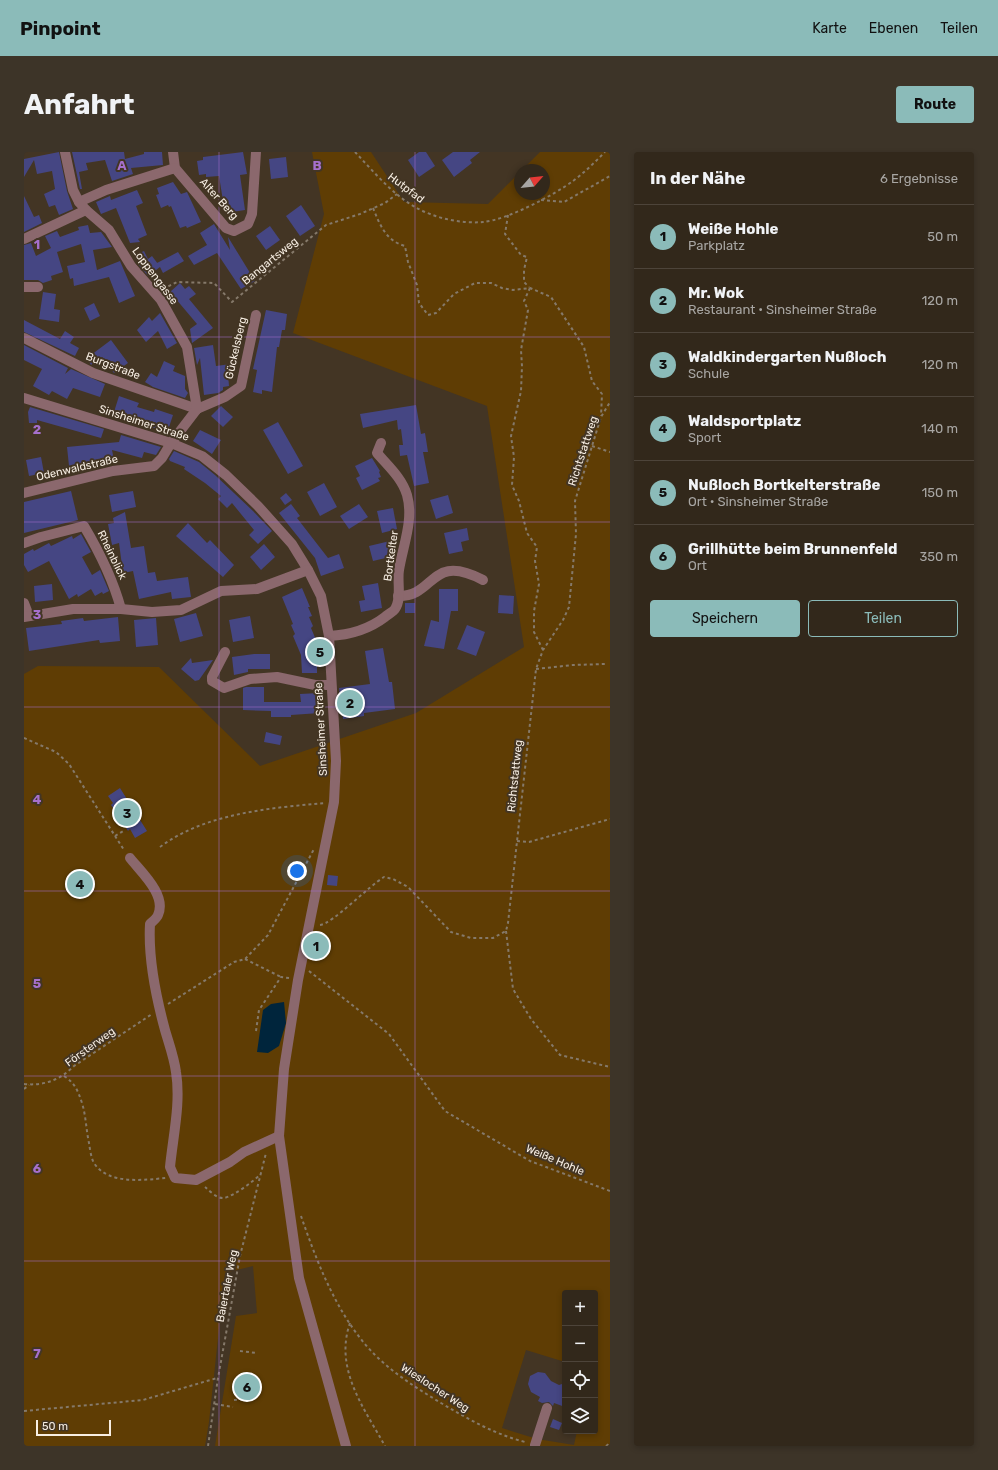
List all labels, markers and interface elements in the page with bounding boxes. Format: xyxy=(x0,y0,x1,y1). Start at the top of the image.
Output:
text: Pinpoint xyxy=(20,17,101,40)
text: Karte xyxy=(812,20,847,37)
text: Ebenen xyxy=(869,20,918,37)
text: Teilen xyxy=(940,20,978,37)
button: Route xyxy=(896,86,974,123)
text: Anfahrt xyxy=(24,88,135,121)
text: A xyxy=(117,158,127,173)
text: B xyxy=(312,158,322,173)
north arrow xyxy=(514,164,550,200)
text: In der Nähe xyxy=(650,168,745,188)
street label: Hutpfad xyxy=(385,170,427,206)
text: 6 Ergebnisse xyxy=(880,171,958,186)
street label: Alter Berg xyxy=(197,176,241,222)
text: Weiße Hohle xyxy=(688,220,778,238)
text: 1 xyxy=(660,229,666,244)
text: 50 m xyxy=(927,229,958,244)
street label: Bangartsweg xyxy=(239,235,301,287)
text: 1 xyxy=(34,237,40,252)
text: Parkplatz xyxy=(688,238,745,253)
street label: Loppengasse xyxy=(129,245,181,307)
text: Mr. Wok xyxy=(688,284,744,302)
text: 2 xyxy=(659,293,667,308)
text: 120 m xyxy=(922,293,958,308)
text: Restaurant · Sinsheimer Straße xyxy=(688,302,877,317)
street label: Gückelsberg xyxy=(223,316,249,380)
text: Waldkindergarten Nußloch xyxy=(688,348,887,366)
street label: Burgstraße xyxy=(84,350,142,382)
text: 3 xyxy=(659,357,667,372)
text: 120 m xyxy=(922,357,958,372)
text: Schule xyxy=(688,366,729,381)
street label: Sinsheimer Straße xyxy=(97,402,191,444)
text: Waldsportplatz xyxy=(688,412,801,430)
street label: Richtstattweg xyxy=(566,414,600,488)
text: 4 xyxy=(659,421,667,436)
text: 140 m xyxy=(921,421,958,436)
text: 2 xyxy=(33,422,41,437)
text: Sport xyxy=(688,430,721,445)
street label: Odenwaldstraße xyxy=(35,452,119,484)
text: Nußloch Bortkelterstraße xyxy=(688,476,880,494)
text: 5 xyxy=(659,485,667,500)
text: 150 m xyxy=(922,485,958,500)
text: Ort · Sinsheimer Straße xyxy=(688,494,828,509)
street label: Rheinblick xyxy=(95,528,130,582)
street label: Bortkelter xyxy=(381,529,401,582)
text: Grillhütte beim Brunnenfeld xyxy=(688,540,898,558)
text: 6 xyxy=(659,549,667,564)
text: 350 m xyxy=(919,549,958,564)
text: Ort xyxy=(688,558,707,573)
button: Speichern xyxy=(650,600,800,637)
button: Teilen xyxy=(808,600,958,637)
text: 3 xyxy=(33,607,42,622)
pin: 5 xyxy=(307,637,333,667)
street label: Sinsheimer Straße xyxy=(312,682,330,776)
pin: 2 xyxy=(337,688,363,718)
street label: Richtstattweg xyxy=(505,739,525,813)
text: 4 xyxy=(33,792,42,807)
pin: 3 xyxy=(114,798,140,828)
your location xyxy=(287,861,307,881)
pin: 4 xyxy=(67,869,93,899)
pin: 1 xyxy=(303,931,329,961)
text: 5 xyxy=(33,976,41,991)
street label: Försterweg xyxy=(63,1025,117,1069)
street label: Weiße Hohle xyxy=(524,1142,586,1178)
text: 6 xyxy=(33,1161,42,1176)
street label: Baiertaler Weg xyxy=(214,1249,240,1323)
map controls xyxy=(562,1290,598,1434)
button: + xyxy=(562,1290,598,1326)
button: − xyxy=(562,1326,598,1362)
text: 7 xyxy=(33,1346,41,1361)
street label: Wieslocher Weg xyxy=(398,1361,472,1415)
button: locate xyxy=(562,1362,598,1398)
pin: 6 xyxy=(234,1372,260,1402)
button: layers xyxy=(562,1398,598,1434)
scale bar xyxy=(36,1418,111,1437)
text: 50 m xyxy=(42,1420,68,1433)

